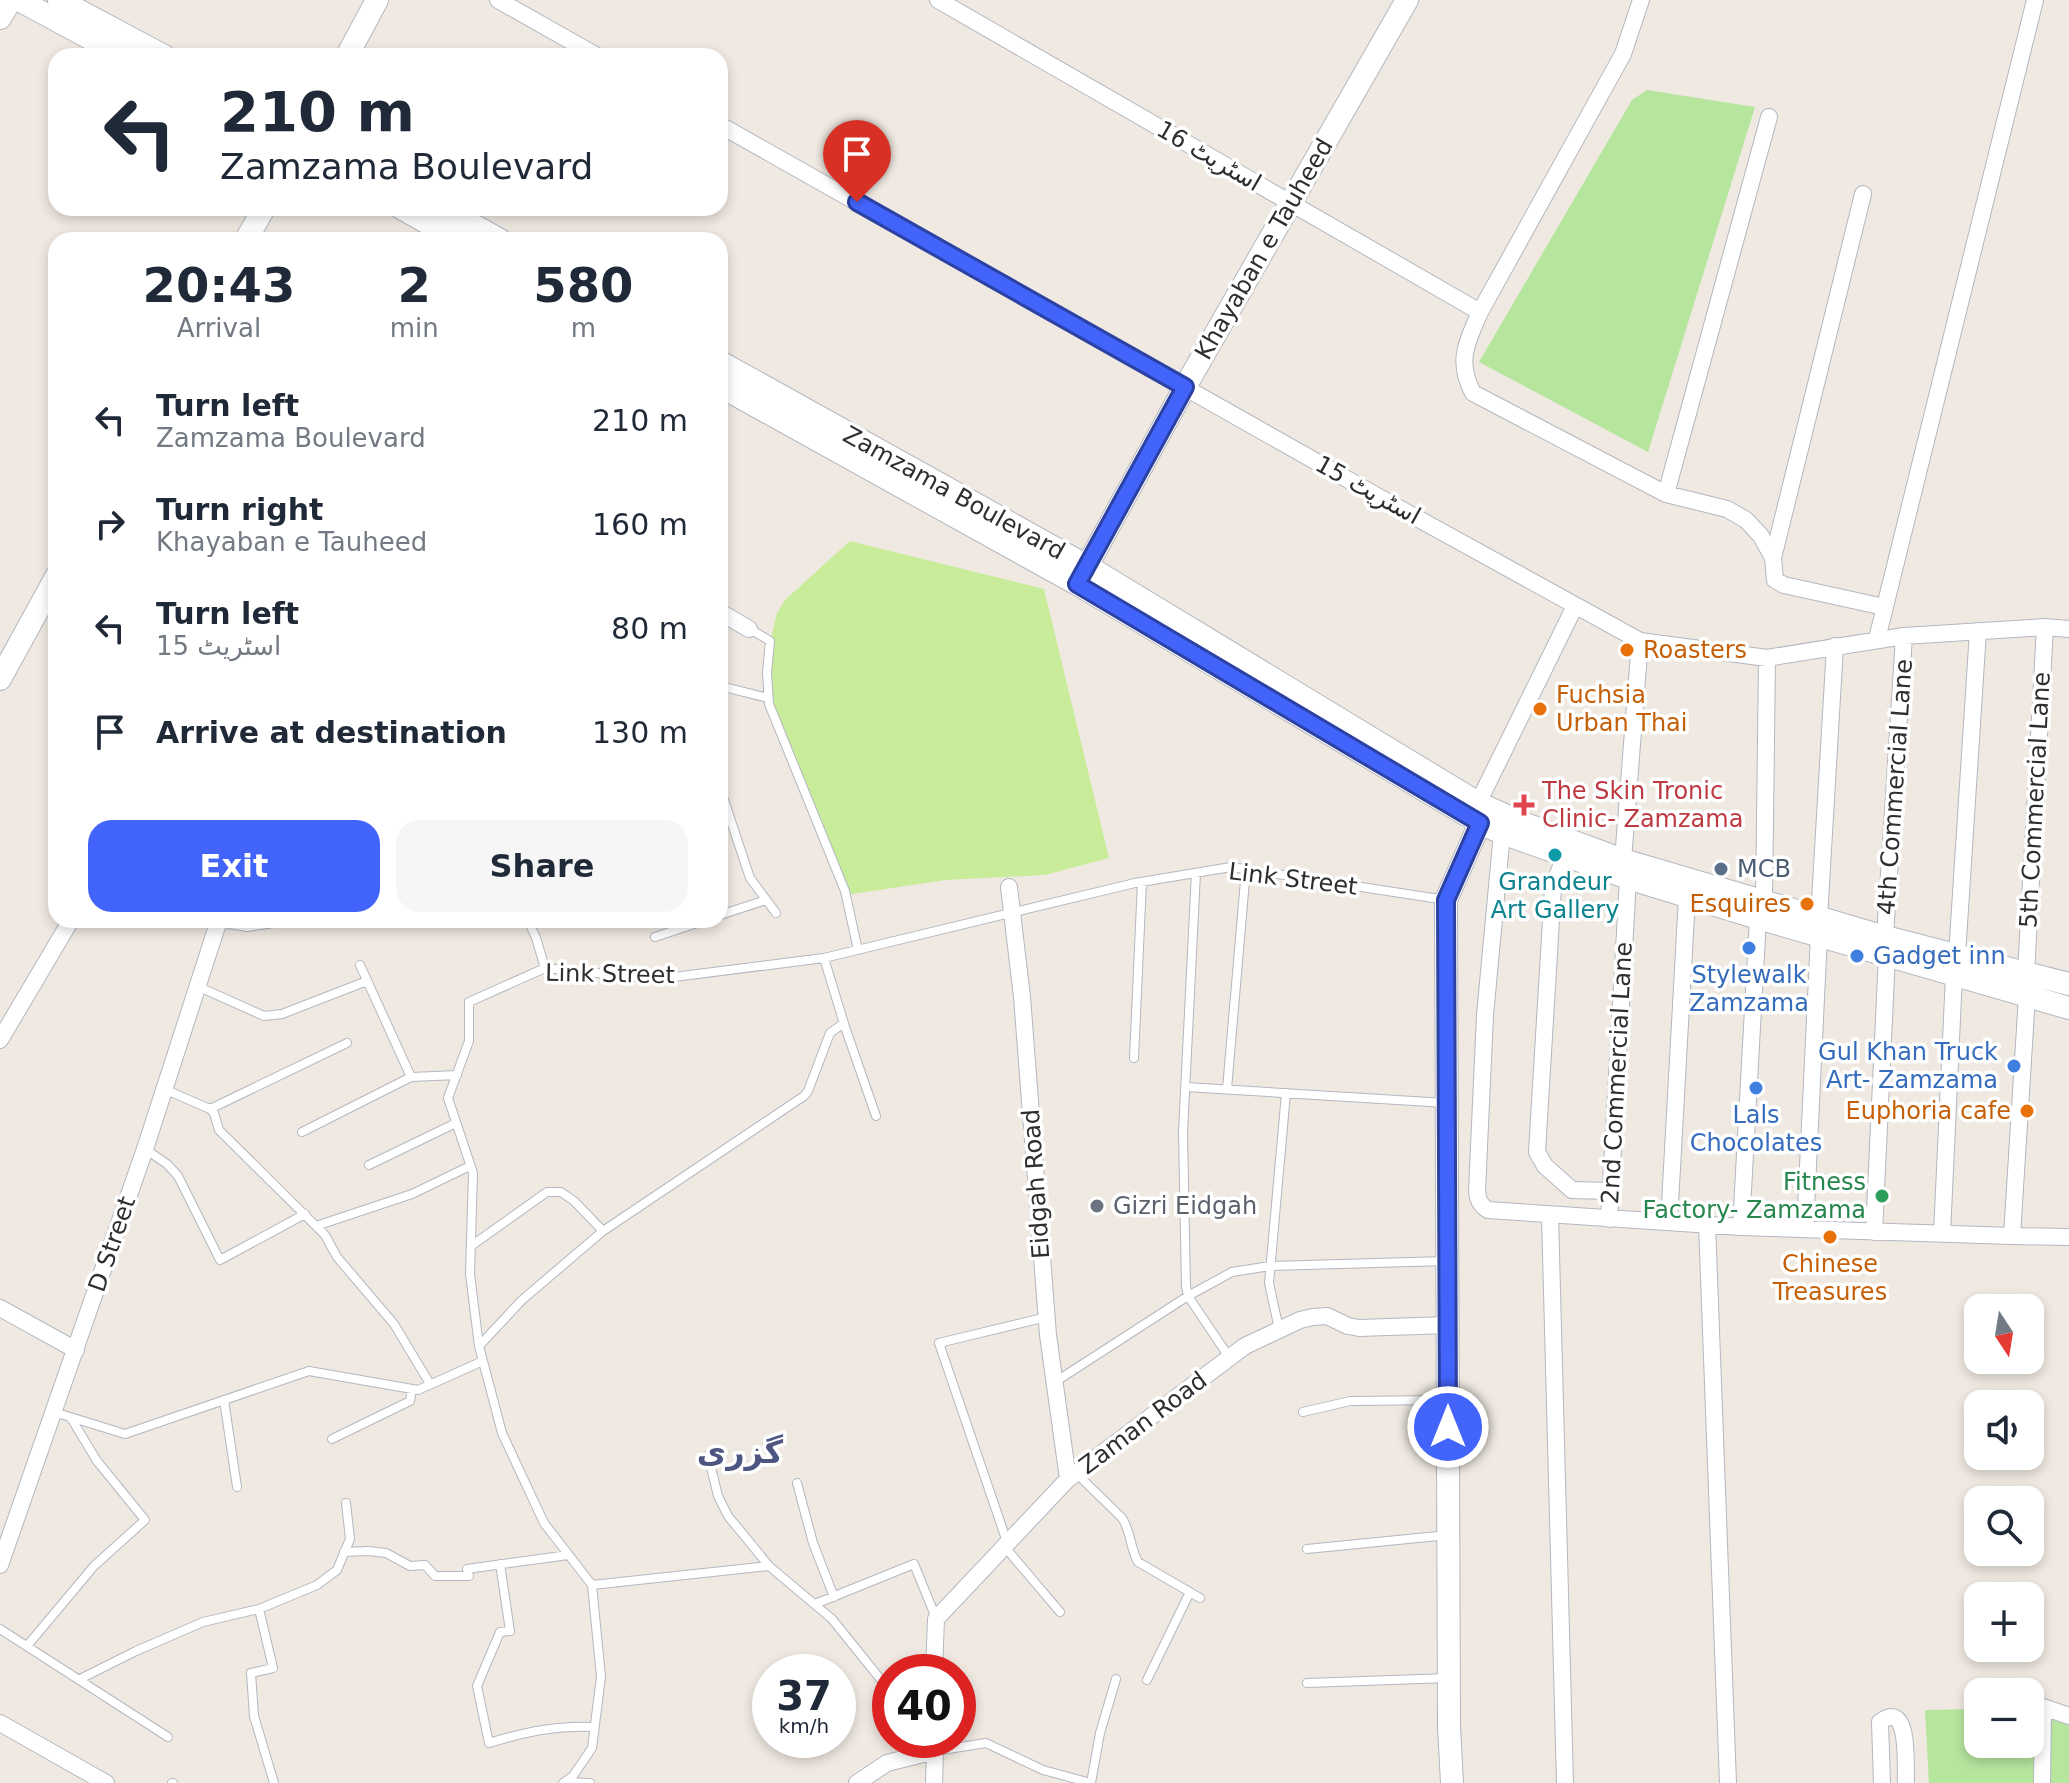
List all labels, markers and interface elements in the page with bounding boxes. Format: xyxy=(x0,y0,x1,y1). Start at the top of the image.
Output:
text: 210 m xyxy=(220,79,415,144)
icon: left xyxy=(88,80,192,184)
street label: اسٹریٹ 16 xyxy=(1152,115,1266,197)
pin xyxy=(823,120,891,202)
icon: arrive xyxy=(835,132,879,176)
street label: Khayaban e Tauheed xyxy=(1189,134,1339,364)
text: Zamzama Boulevard xyxy=(220,146,593,187)
text: 20:43 xyxy=(142,257,295,313)
text: 2 xyxy=(398,257,431,313)
text: 580 xyxy=(533,257,633,313)
text: Arrival xyxy=(177,313,261,343)
text: min xyxy=(390,313,439,343)
text: m xyxy=(571,313,596,343)
text: Turn left xyxy=(156,388,299,423)
icon: left xyxy=(88,398,132,442)
text: 210 m xyxy=(592,403,688,438)
street label: Zamzama Boulevard xyxy=(838,420,1070,566)
text: Zamzama Boulevard xyxy=(156,423,426,453)
street label: اسٹریٹ 15 xyxy=(1311,450,1425,530)
text: Turn right xyxy=(156,492,323,527)
icon: right xyxy=(88,502,132,546)
text: 160 m xyxy=(592,507,688,542)
text: Khayaban e Tauheed xyxy=(156,527,427,557)
text: Turn left xyxy=(156,596,299,631)
icon: left xyxy=(88,606,132,650)
text: 80 m xyxy=(611,611,688,646)
text: اسٹریٹ 15 xyxy=(156,631,281,661)
place label: Roasters xyxy=(1643,636,1747,664)
marker: Roasters xyxy=(1618,641,1636,659)
street label: 4th Commercial Lane xyxy=(1872,658,1918,916)
street label: 5th Commercial Lane xyxy=(2014,671,2056,929)
place label: Fuchsia Urban Thai xyxy=(1556,681,1687,737)
marker: Fuchsia Urban Thai xyxy=(1531,700,1549,718)
icon: arrive xyxy=(88,710,132,754)
text: Arrive at destination xyxy=(156,715,507,750)
text: 130 m xyxy=(592,715,688,750)
place label: The Skin Tronic Clinic- Zamzama xyxy=(1541,777,1743,833)
marker: The Skin Tronic Clinic- Zamzama xyxy=(1513,794,1535,816)
button: Exit xyxy=(88,820,380,912)
button: Share xyxy=(396,820,688,912)
marker: Grandeur Art Gallery xyxy=(1546,846,1564,864)
place label: MCB xyxy=(1737,855,1791,883)
street label: Link Street xyxy=(1227,857,1359,901)
marker: MCB xyxy=(1712,860,1730,878)
place label: Grandeur Art Gallery xyxy=(1491,868,1619,924)
place label: Esquires xyxy=(1690,890,1791,918)
marker: Esquires xyxy=(1798,895,1816,913)
marker: Stylewalk Zamzama xyxy=(1740,939,1758,957)
street label: 2nd Commercial Lane xyxy=(1596,941,1638,1205)
place label: Gadget inn xyxy=(1873,942,2006,970)
marker: Gadget inn xyxy=(1848,947,1866,965)
street label: Link Street xyxy=(545,959,675,989)
place label: Stylewalk Zamzama xyxy=(1689,961,1809,1017)
place label: Gul Khan Truck Art- Zamzama xyxy=(1818,1038,1998,1094)
marker: Gul Khan Truck Art- Zamzama xyxy=(2005,1057,2023,1075)
marker: Lals Chocolates xyxy=(1747,1079,1765,1097)
place label: Euphoria cafe xyxy=(1846,1097,2011,1125)
place label: Lals Chocolates xyxy=(1690,1101,1822,1157)
marker: Euphoria cafe xyxy=(2018,1102,2036,1120)
street label: Eidgah Road xyxy=(1017,1108,1055,1260)
place label: Fitness Factory- Zamzama xyxy=(1643,1168,1866,1224)
marker: Fitness Factory- Zamzama xyxy=(1873,1187,1891,1205)
place label: Gizri Eidgah xyxy=(1113,1192,1257,1220)
street label: D Street xyxy=(83,1193,141,1295)
marker: Gizri Eidgah xyxy=(1088,1197,1106,1215)
marker: Chinese Treasures xyxy=(1821,1228,1839,1246)
place label: Chinese Treasures xyxy=(1772,1250,1887,1306)
north arrow xyxy=(1964,1294,2044,1374)
map controls xyxy=(1964,1294,2044,1758)
street label: Zaman Road xyxy=(1074,1366,1212,1480)
position arrow xyxy=(1406,1385,1490,1469)
button: sound xyxy=(1964,1390,2044,1470)
district label: گزری xyxy=(697,1433,784,1471)
button: search xyxy=(1964,1486,2044,1566)
button: + xyxy=(1964,1582,2044,1662)
speed limit sign: 40 xyxy=(872,1654,976,1758)
text: 37 xyxy=(776,1673,832,1719)
button: − xyxy=(1964,1678,2044,1758)
text: km/h xyxy=(779,1714,829,1738)

